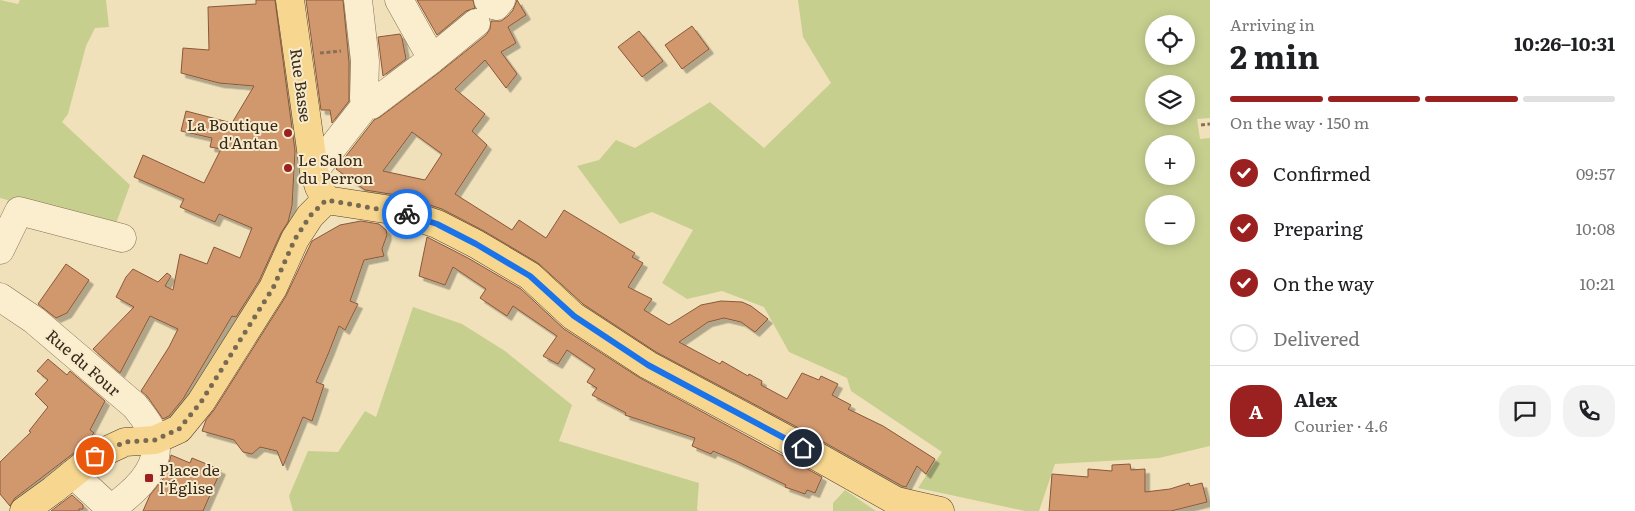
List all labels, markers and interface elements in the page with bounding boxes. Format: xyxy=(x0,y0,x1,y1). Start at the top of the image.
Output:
text: Arriving in xyxy=(1230,12,1315,36)
map controls xyxy=(1145,15,1195,245)
button: locate xyxy=(1145,15,1195,65)
text: 10:26–10:31 xyxy=(1514,29,1615,57)
text: 2 min xyxy=(1230,31,1319,79)
street label: Rue Basse xyxy=(285,47,319,123)
button: layers xyxy=(1145,75,1195,125)
text: On the way · 150 m xyxy=(1230,110,1369,134)
place label: La Boutique d'Antan xyxy=(187,112,278,154)
marker: La Boutique d'Antan xyxy=(282,127,294,139)
button: + xyxy=(1145,135,1195,185)
place label: Le Salon du Perron xyxy=(298,147,374,189)
icon: check xyxy=(1230,159,1258,187)
text: Confirmed xyxy=(1273,159,1371,187)
text: 09:57 xyxy=(1576,161,1615,185)
marker: Le Salon du Perron xyxy=(282,162,294,174)
courier xyxy=(382,189,432,239)
button: − xyxy=(1145,195,1195,245)
icon: bike xyxy=(393,200,421,228)
icon: check xyxy=(1230,214,1258,242)
text: Preparing xyxy=(1273,214,1363,242)
text: 10:08 xyxy=(1576,216,1615,240)
icon: check xyxy=(1230,269,1258,297)
text: On the way xyxy=(1273,269,1374,297)
text: 10:21 xyxy=(1579,271,1615,295)
street label: Rue du Four xyxy=(42,323,127,401)
text: Delivered xyxy=(1273,324,1360,352)
text: Alex xyxy=(1294,385,1337,413)
button: chat xyxy=(1499,385,1551,437)
button: phone xyxy=(1563,385,1615,437)
text: A xyxy=(1249,397,1263,425)
text: Courier · 4.6 xyxy=(1294,413,1388,437)
pin xyxy=(782,427,824,469)
icon: home xyxy=(789,434,817,462)
pin xyxy=(74,435,116,477)
icon: bag xyxy=(81,442,109,470)
place label: Place de l'Église xyxy=(159,457,220,499)
marker: Place de l'Église xyxy=(143,472,155,484)

